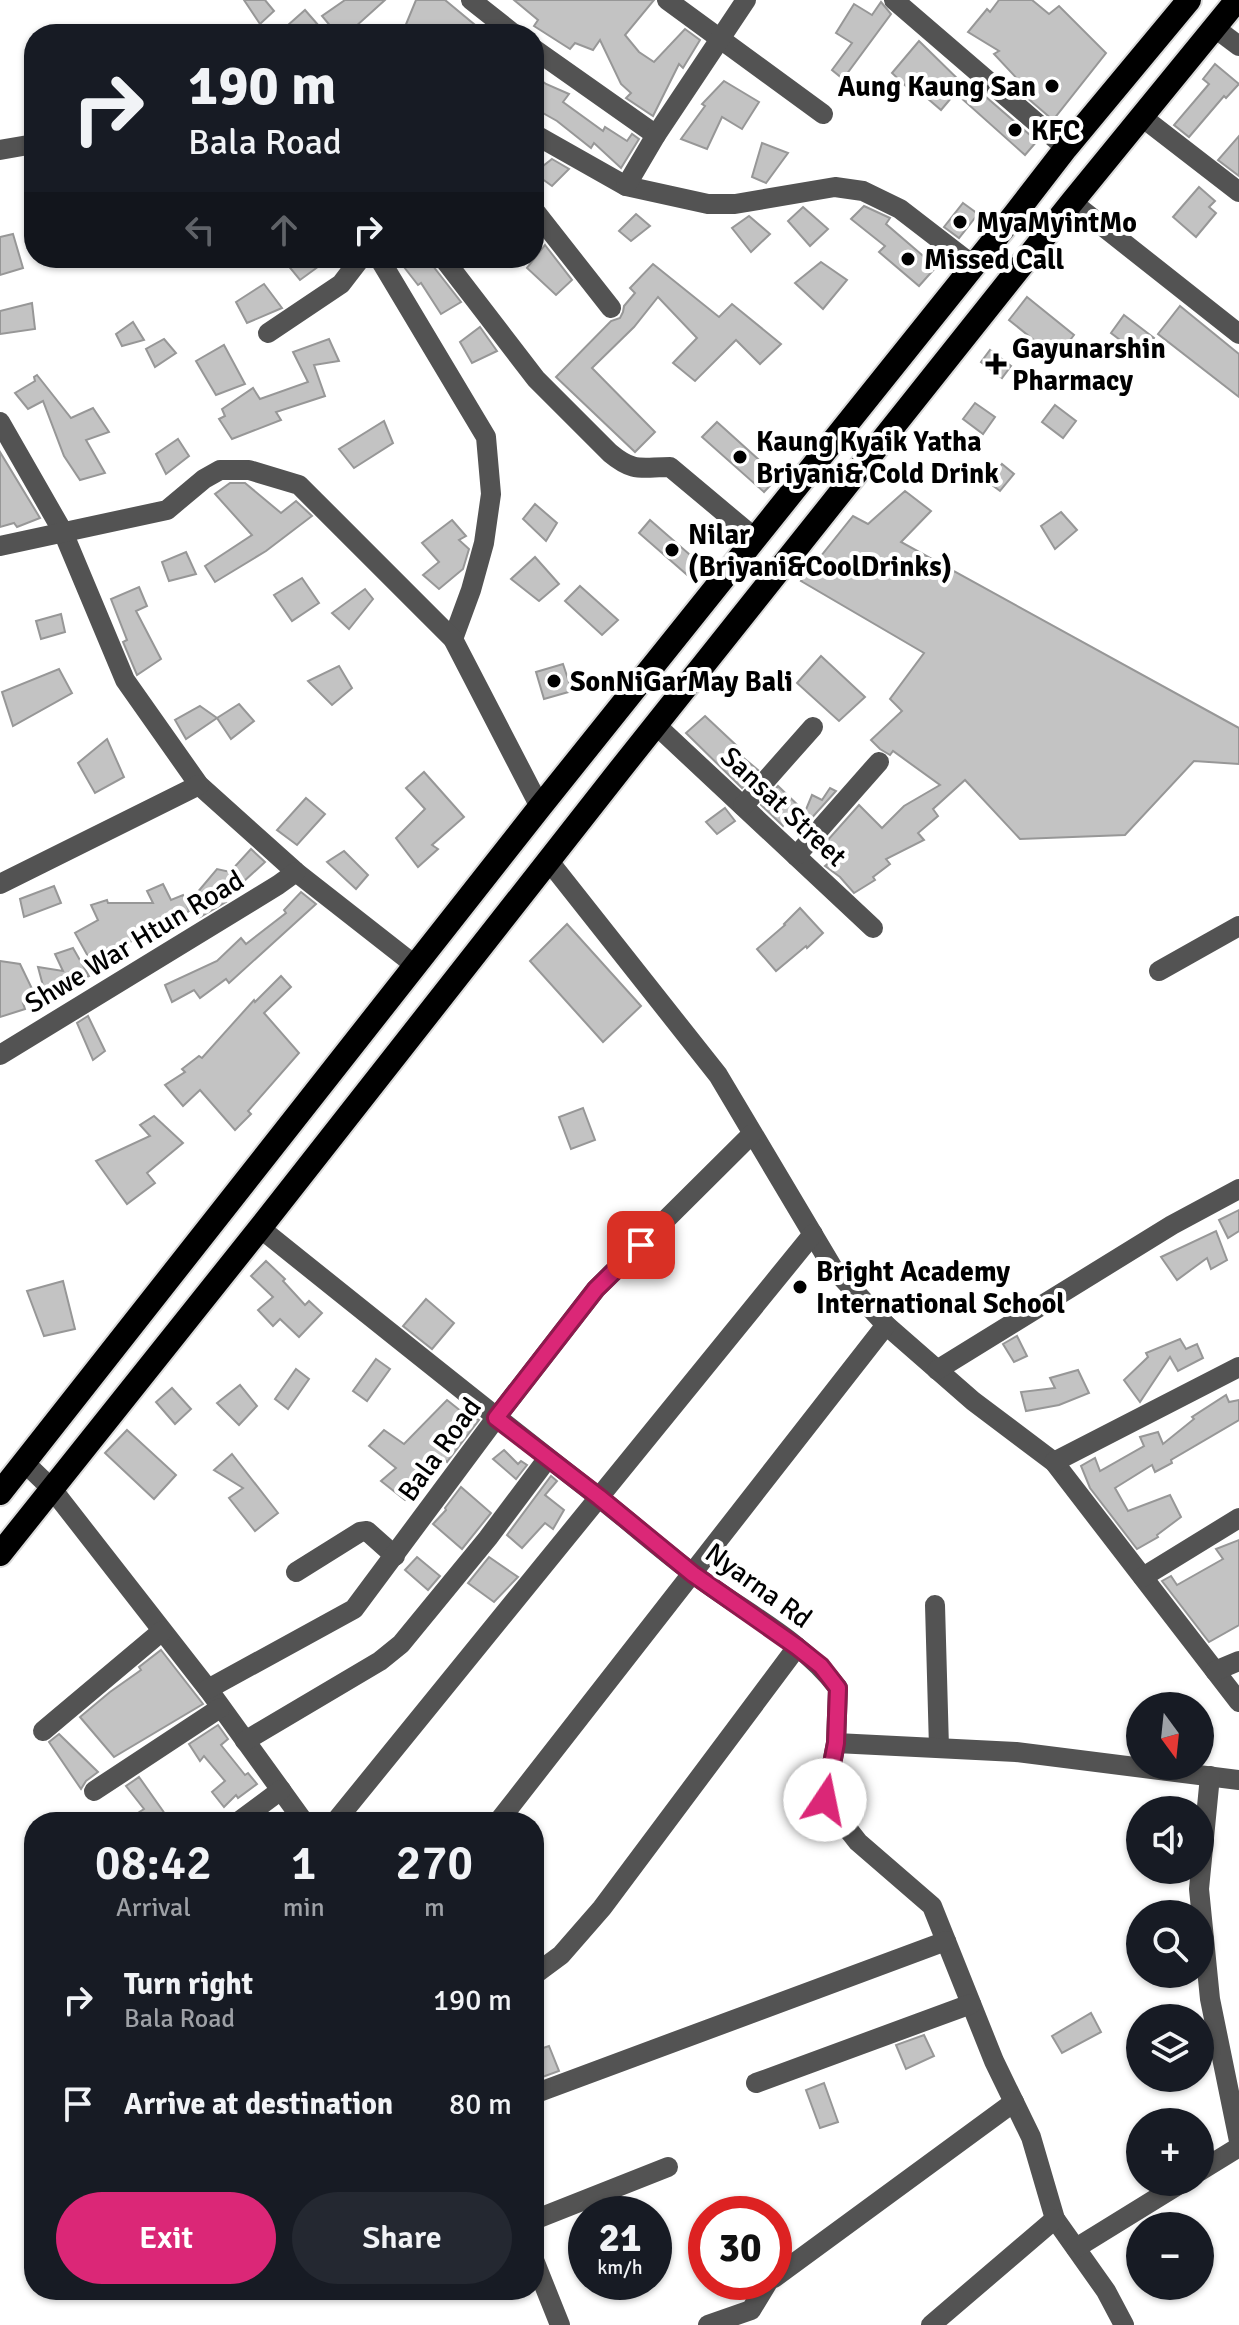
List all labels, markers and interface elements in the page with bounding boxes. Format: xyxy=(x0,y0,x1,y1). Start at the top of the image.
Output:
text: 190 m xyxy=(188,51,336,120)
icon: right xyxy=(56,56,160,160)
place label: Aung Kaung San xyxy=(838,70,1036,104)
marker: Aung Kaung San xyxy=(1043,77,1061,95)
place label: KFC xyxy=(1031,114,1080,148)
text: Bala Road xyxy=(188,120,342,165)
marker: KFC xyxy=(1006,121,1024,139)
place label: MyaMyintMo xyxy=(976,206,1137,240)
icon: left xyxy=(178,208,222,252)
icon: ahead xyxy=(262,208,306,252)
icon: right xyxy=(346,208,390,252)
marker: MyaMyintMo xyxy=(951,213,969,231)
place label: Missed Call xyxy=(924,243,1065,277)
marker: Missed Call xyxy=(899,250,917,268)
place label: Gayunarshin Pharmacy xyxy=(1012,332,1166,398)
marker: Gayunarshin Pharmacy xyxy=(987,355,1005,373)
place label: Kaung Kyaik Yatha Briyani& Cold Drink xyxy=(756,425,999,491)
marker: Kaung Kyaik Yatha Briyani& Cold Drink xyxy=(731,448,749,466)
place label: Nilar (Briyani&CoolDrinks) xyxy=(688,518,952,584)
marker: Nilar (Briyani&CoolDrinks) xyxy=(663,541,681,559)
place label: SonNiGarMay Bali xyxy=(570,665,793,699)
marker: SonNiGarMay Bali xyxy=(545,672,563,690)
street label: Sansat Street xyxy=(713,740,854,874)
street label: Shwe War Htun Road xyxy=(19,863,250,1021)
pin xyxy=(607,1211,675,1279)
icon: arrive xyxy=(619,1223,663,1267)
place label: Bright Academy International School xyxy=(816,1255,1065,1321)
marker: Bright Academy International School xyxy=(791,1278,809,1296)
street label: Bala Road xyxy=(391,1391,489,1508)
street label: Nyarna Rd xyxy=(699,1536,818,1636)
north arrow xyxy=(1126,1692,1214,1780)
map controls xyxy=(1126,1692,1214,2300)
position arrow xyxy=(783,1758,867,1842)
button: sound xyxy=(1126,1796,1214,1884)
text: 08:42 xyxy=(95,1834,212,1893)
text: 1 xyxy=(291,1834,317,1893)
text: 270 xyxy=(395,1834,473,1893)
text: Arrival xyxy=(116,1892,191,1924)
text: min xyxy=(283,1892,325,1924)
text: m xyxy=(424,1892,445,1924)
button: search xyxy=(1126,1900,1214,1988)
text: Turn right xyxy=(124,1966,253,2003)
icon: right xyxy=(56,1978,100,2022)
text: 190 m xyxy=(433,1982,512,2019)
text: Bala Road xyxy=(124,2003,235,2035)
button: layers xyxy=(1126,2004,1214,2092)
icon: arrive xyxy=(56,2082,100,2126)
text: Arrive at destination xyxy=(124,2086,393,2123)
text: 80 m xyxy=(449,2086,512,2123)
button: + xyxy=(1126,2108,1214,2196)
button: Exit xyxy=(56,2192,276,2284)
button: Share xyxy=(292,2192,512,2284)
speed limit sign: 30 xyxy=(688,2196,792,2300)
button: − xyxy=(1126,2212,1214,2300)
text: 21 xyxy=(598,2213,642,2263)
text: km/h xyxy=(597,2255,643,2280)

